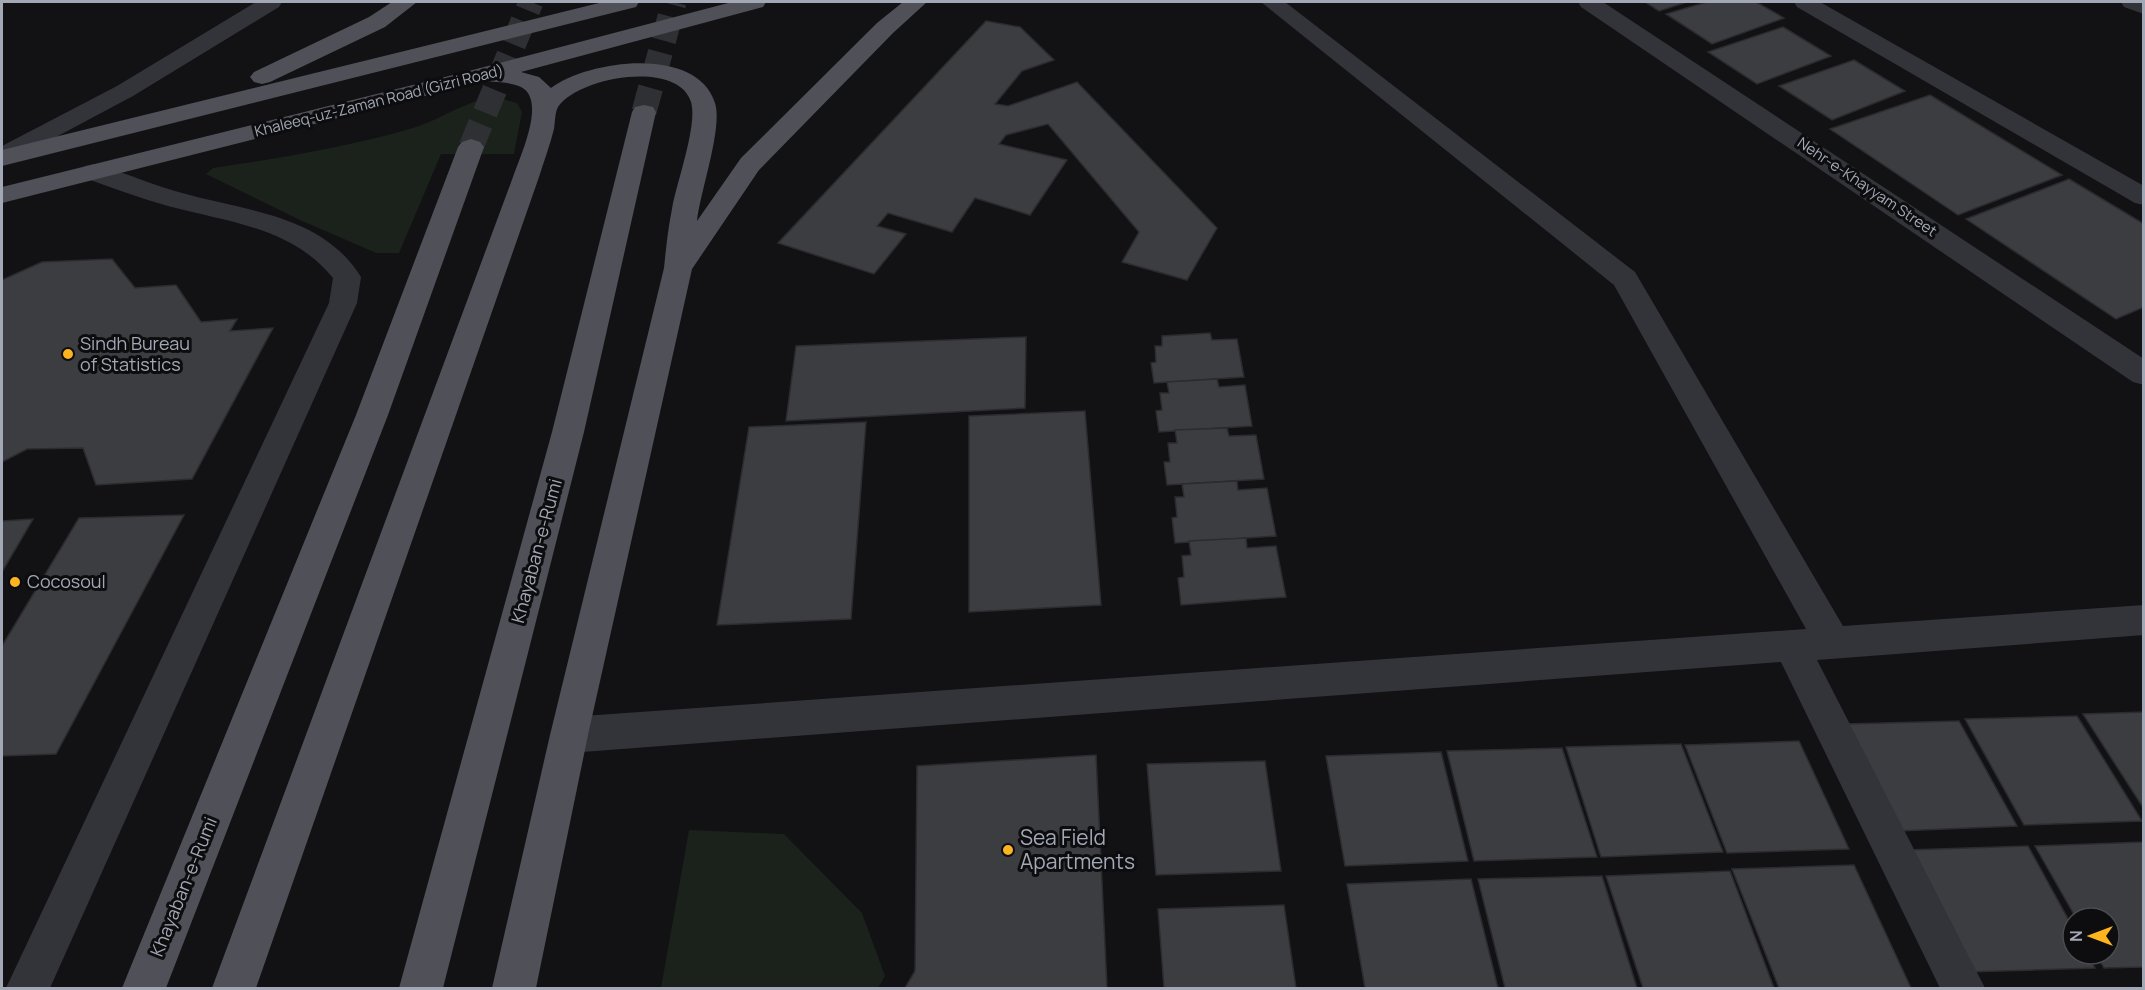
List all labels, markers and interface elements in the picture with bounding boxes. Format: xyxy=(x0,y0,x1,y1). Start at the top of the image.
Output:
street label: Khaleeq-uz-Zaman Road (Gizri Road) xyxy=(252,59,506,142)
street label: Nehr-e-Khayyam Street xyxy=(1793,132,1941,241)
place label: Sindh Bureau of Statistics xyxy=(80,331,190,376)
marker: Sindh Bureau of Statistics xyxy=(61,347,75,361)
street label: Khayaban-e-Rumi xyxy=(505,476,567,626)
place label: Cocosoul xyxy=(27,569,106,593)
marker: Cocosoul xyxy=(8,575,22,589)
street label: Khayaban-e-Rumi xyxy=(144,813,222,960)
place label: Sea Field Apartments xyxy=(1020,823,1135,875)
marker: Sea Field Apartments xyxy=(1001,843,1015,857)
north arrow xyxy=(2061,906,2121,966)
text: N xyxy=(2065,930,2087,942)

